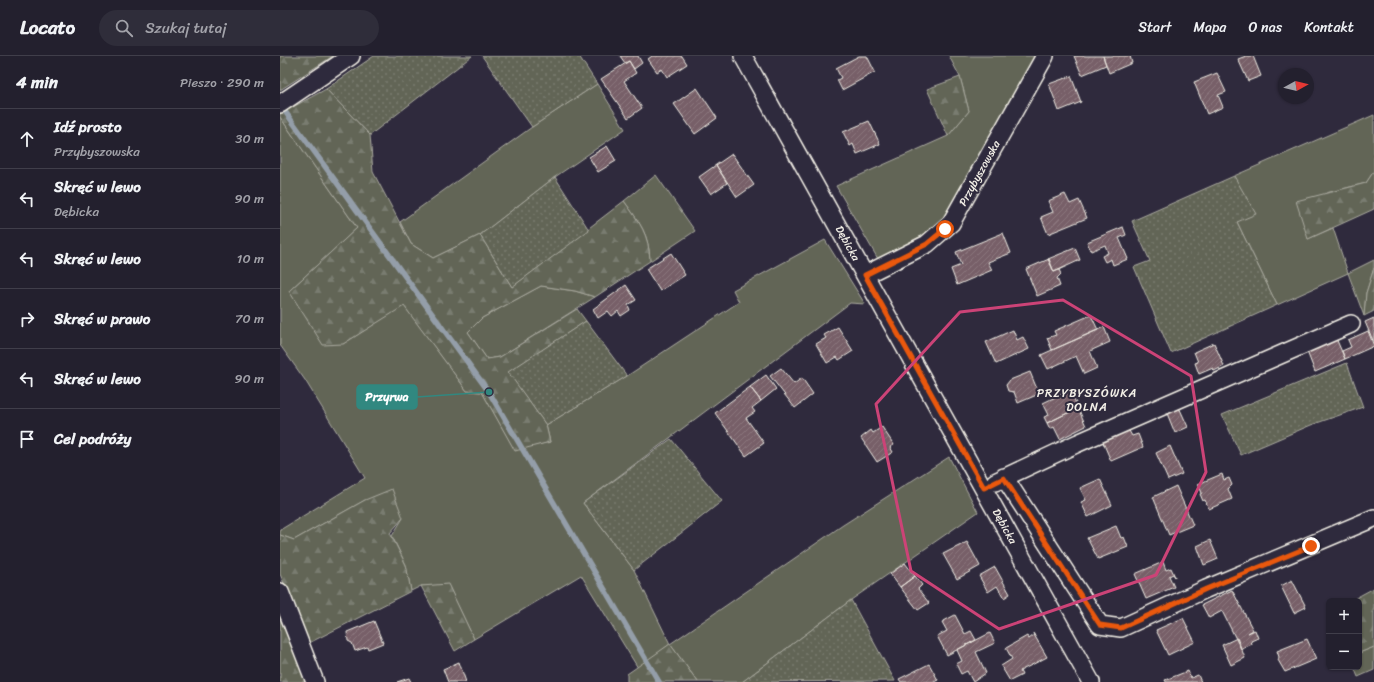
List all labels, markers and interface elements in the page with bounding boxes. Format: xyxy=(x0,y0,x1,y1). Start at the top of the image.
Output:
search box xyxy=(99,10,379,46)
text: Locato xyxy=(20,11,75,44)
text: Szukaj tutaj xyxy=(145,15,227,41)
text: Start xyxy=(1138,15,1172,40)
text: Mapa xyxy=(1194,15,1226,40)
text: O nas xyxy=(1248,15,1282,40)
text: Kontakt xyxy=(1304,15,1354,40)
icon: search xyxy=(113,17,135,39)
text: 4 min xyxy=(16,67,58,97)
north arrow xyxy=(1278,68,1314,104)
text: Pieszo · 290 m xyxy=(180,71,264,94)
text: Idź prosto xyxy=(54,114,122,140)
text: 30 m xyxy=(235,127,264,150)
icon: ahead xyxy=(16,128,38,150)
street label: Przybyszowska xyxy=(954,136,1006,210)
text: Przybyszowska xyxy=(54,140,140,163)
text: Skręć w lewo xyxy=(54,174,141,200)
text: 90 m xyxy=(234,187,264,210)
icon: left xyxy=(16,188,38,210)
text: Dębicka xyxy=(54,200,99,223)
route start xyxy=(936,220,954,238)
street label: Dębicka xyxy=(830,222,865,265)
text: Skręć w lewo xyxy=(54,246,141,272)
text: 10 m xyxy=(237,247,264,270)
icon: left xyxy=(16,248,38,270)
text: Skręć w prawo xyxy=(54,306,150,332)
text: 70 m xyxy=(235,307,264,330)
icon: right xyxy=(16,308,38,330)
text: Skręć w lewo xyxy=(54,366,141,392)
text: 90 m xyxy=(234,367,264,390)
icon: left xyxy=(16,368,38,390)
district label: PRZYBYSZÓWKA DOLNA xyxy=(1037,382,1137,418)
callout: Przyrwa xyxy=(357,385,417,409)
text: Przyrwa xyxy=(365,386,409,408)
text: Cel podróży xyxy=(54,426,131,452)
icon: arrive xyxy=(16,428,38,450)
street label: Dębicka xyxy=(987,505,1022,548)
route end xyxy=(1302,537,1320,555)
map controls xyxy=(1326,598,1362,670)
button: + xyxy=(1326,598,1362,634)
button: − xyxy=(1326,634,1362,670)

